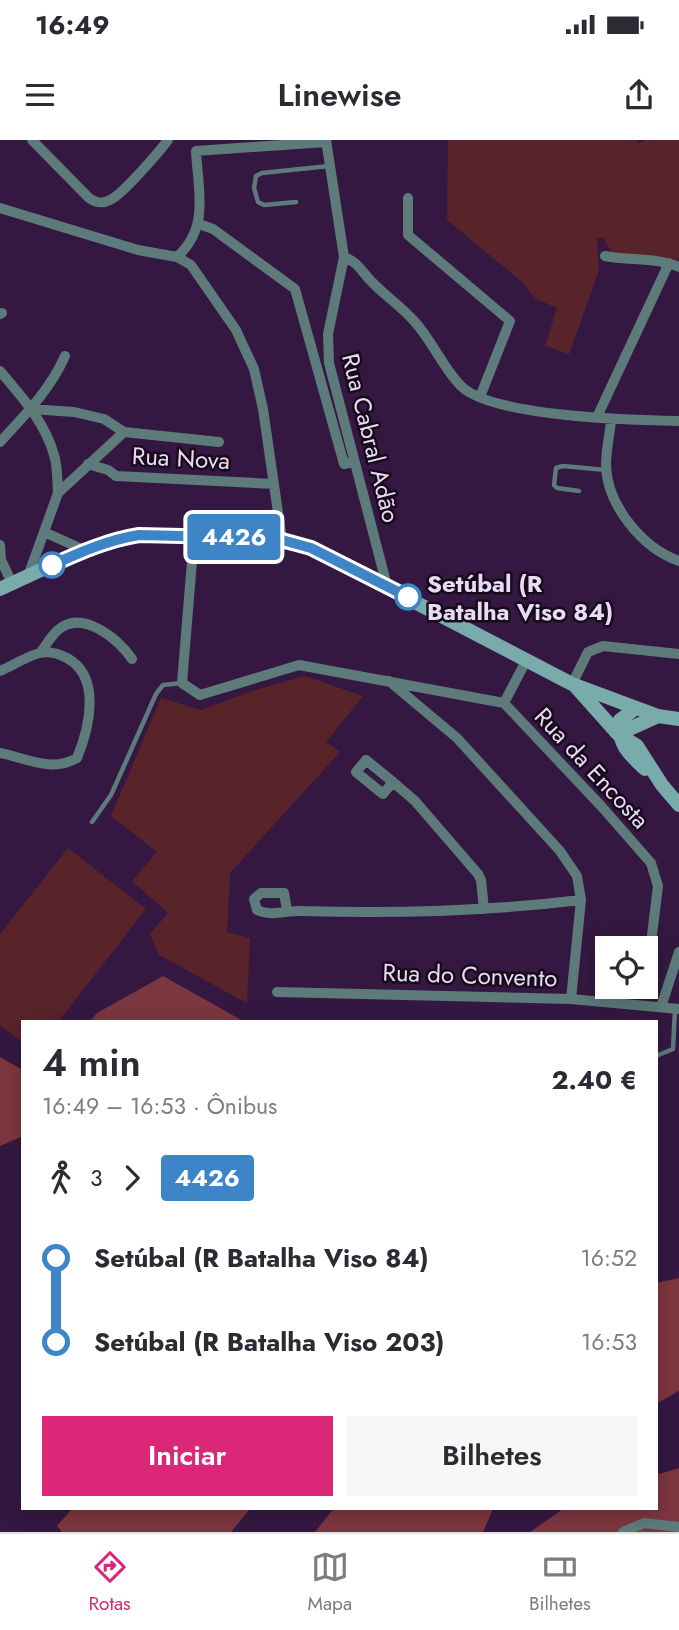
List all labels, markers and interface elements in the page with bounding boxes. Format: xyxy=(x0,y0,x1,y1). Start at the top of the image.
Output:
text: 16:49 xyxy=(35,6,110,44)
text: Linewise xyxy=(277,72,402,118)
icon: menu xyxy=(21,76,59,114)
icon: share xyxy=(620,76,658,114)
street label: Rua Cabral Adão xyxy=(333,350,409,526)
street label: Rua Nova xyxy=(131,438,231,478)
line badge: 4426 xyxy=(185,514,283,560)
text: 4426 xyxy=(201,519,267,554)
unlabelled marker xyxy=(39,552,65,578)
place label: Setúbal (R Batalha Viso 84) xyxy=(427,566,613,629)
marker: Setúbal (R Batalha Viso 84) xyxy=(395,584,421,610)
street label: Rua da Encosta xyxy=(526,700,658,836)
map controls xyxy=(595,936,658,999)
button: locate xyxy=(595,936,658,999)
street label: Rua do Convento xyxy=(382,954,558,996)
text: 4 min xyxy=(42,1035,141,1090)
text: 2.40 € xyxy=(551,1061,637,1099)
text: 16:49 – 16:53 · Ônibus xyxy=(42,1089,277,1123)
icon: walk xyxy=(42,1159,80,1197)
icon: forward xyxy=(113,1159,151,1197)
text: 4426 xyxy=(175,1160,240,1195)
text: 3 xyxy=(90,1161,103,1195)
text: Setúbal (R Batalha Viso 84) xyxy=(94,1239,429,1277)
text: 16:52 xyxy=(580,1241,637,1275)
text: Setúbal (R Batalha Viso 203) xyxy=(94,1323,444,1361)
text: 16:53 xyxy=(581,1325,637,1359)
button: Iniciar xyxy=(42,1416,333,1496)
button: Bilhetes xyxy=(347,1416,637,1496)
tab: Rotas xyxy=(88,1548,131,1617)
tab: Mapa xyxy=(308,1548,352,1617)
tab: Bilhetes xyxy=(529,1548,591,1617)

